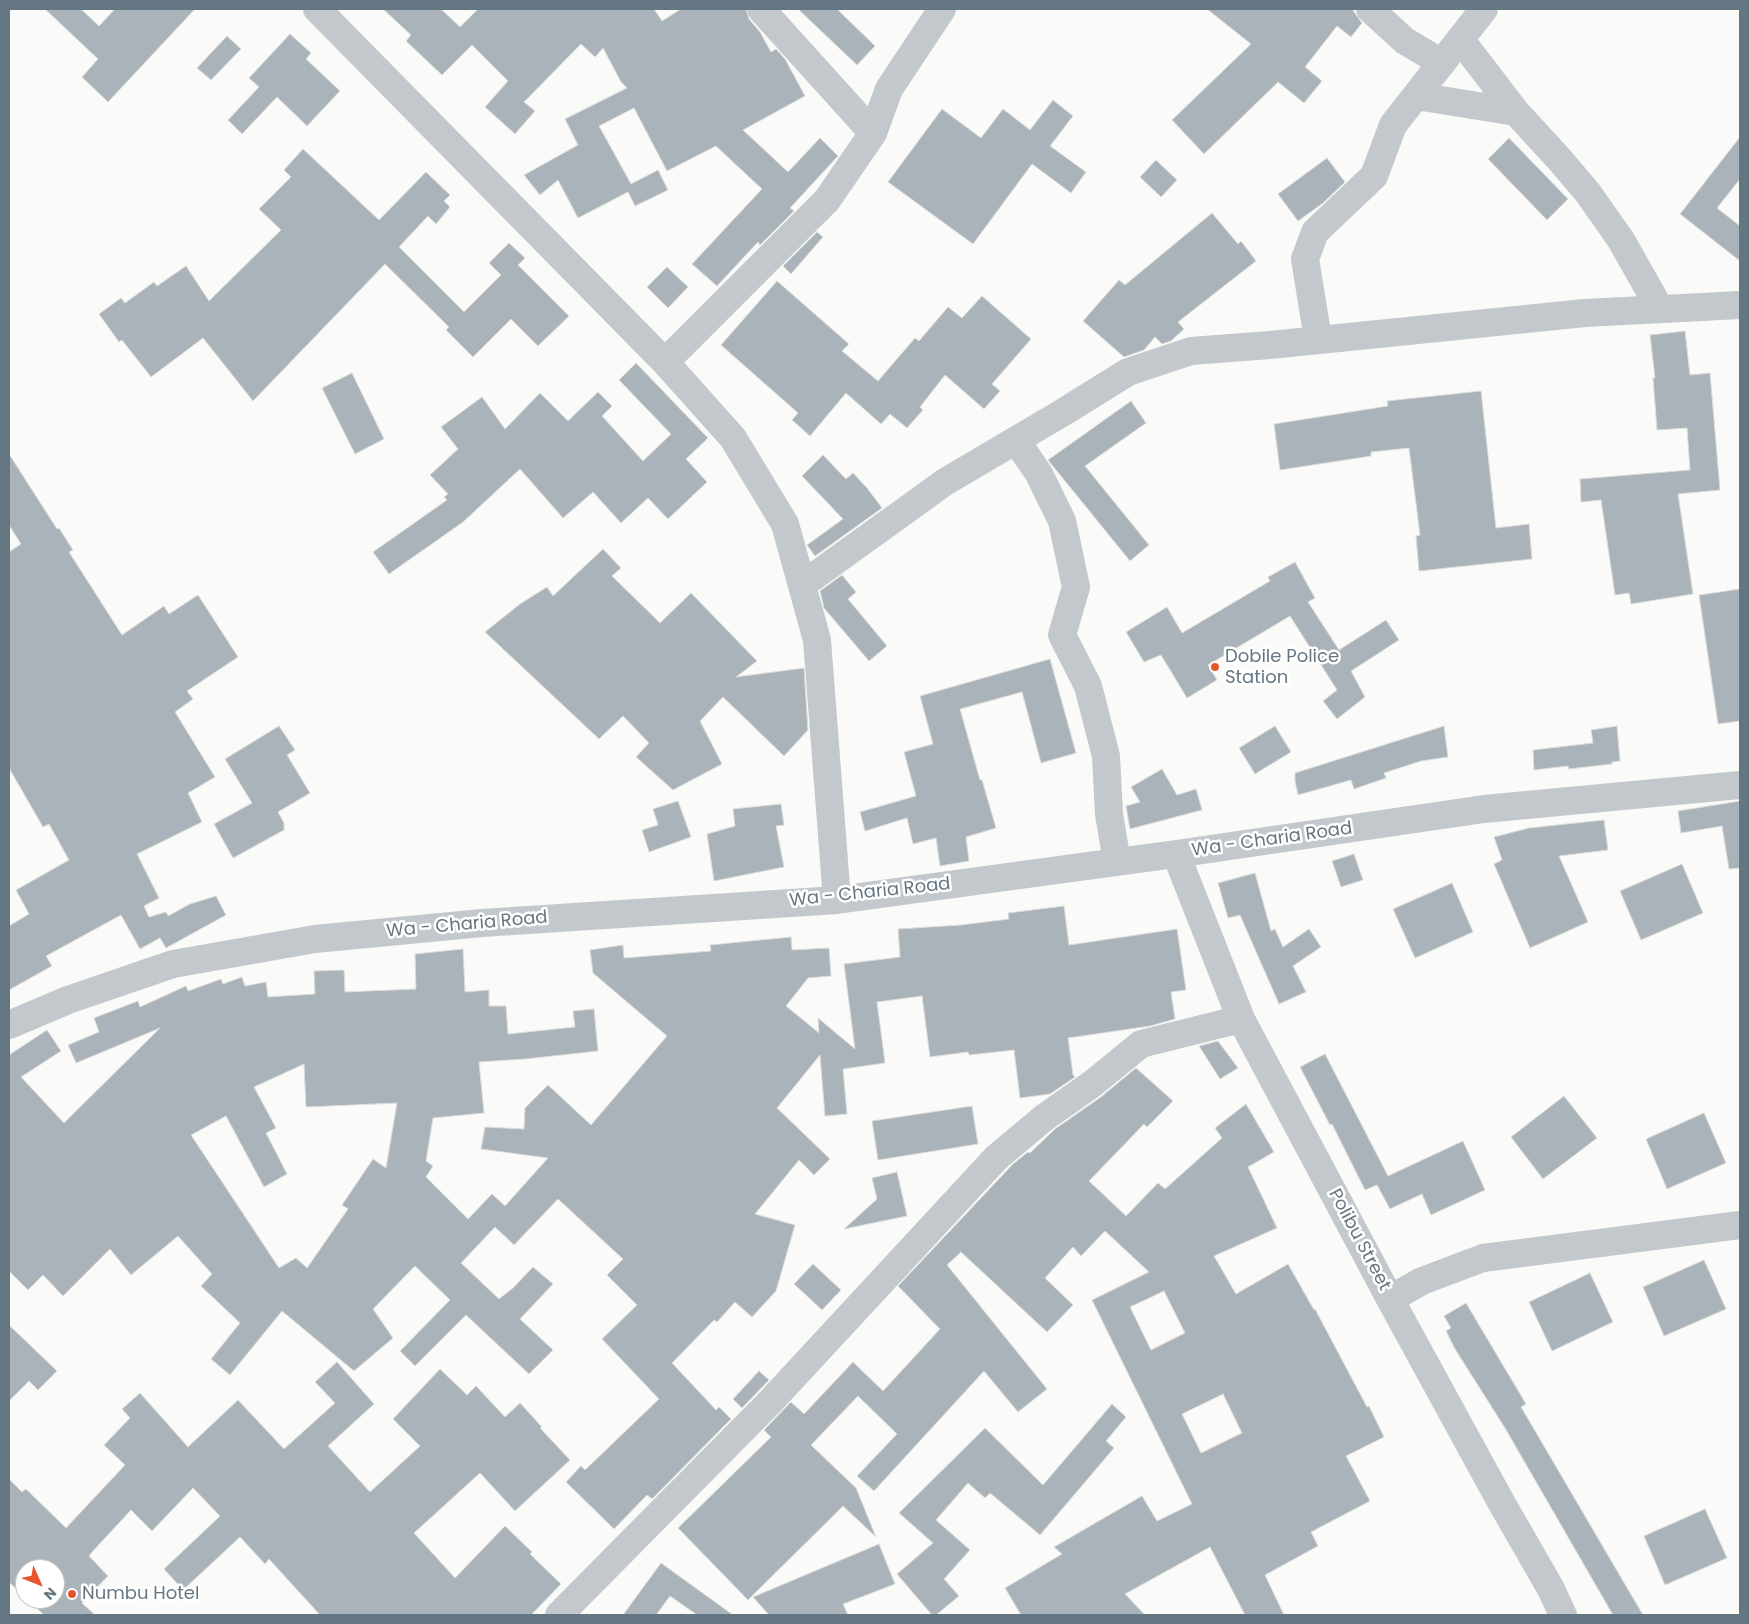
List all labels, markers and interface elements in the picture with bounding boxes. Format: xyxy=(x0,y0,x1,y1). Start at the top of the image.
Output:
place label: Dobile Police Station xyxy=(1225,646,1339,689)
marker: Dobile Police Station xyxy=(1209,661,1221,673)
street label: Wa - Charia Road xyxy=(1190,818,1354,862)
street label: Wa - Charia Road xyxy=(788,874,952,912)
street label: Wa - Charia Road xyxy=(385,907,549,943)
street label: Polibu Street xyxy=(1323,1185,1395,1295)
north arrow xyxy=(15,1559,65,1609)
text: N xyxy=(39,1583,61,1604)
place label: Numbu Hotel xyxy=(82,1583,199,1605)
marker: Numbu Hotel xyxy=(66,1588,78,1600)

